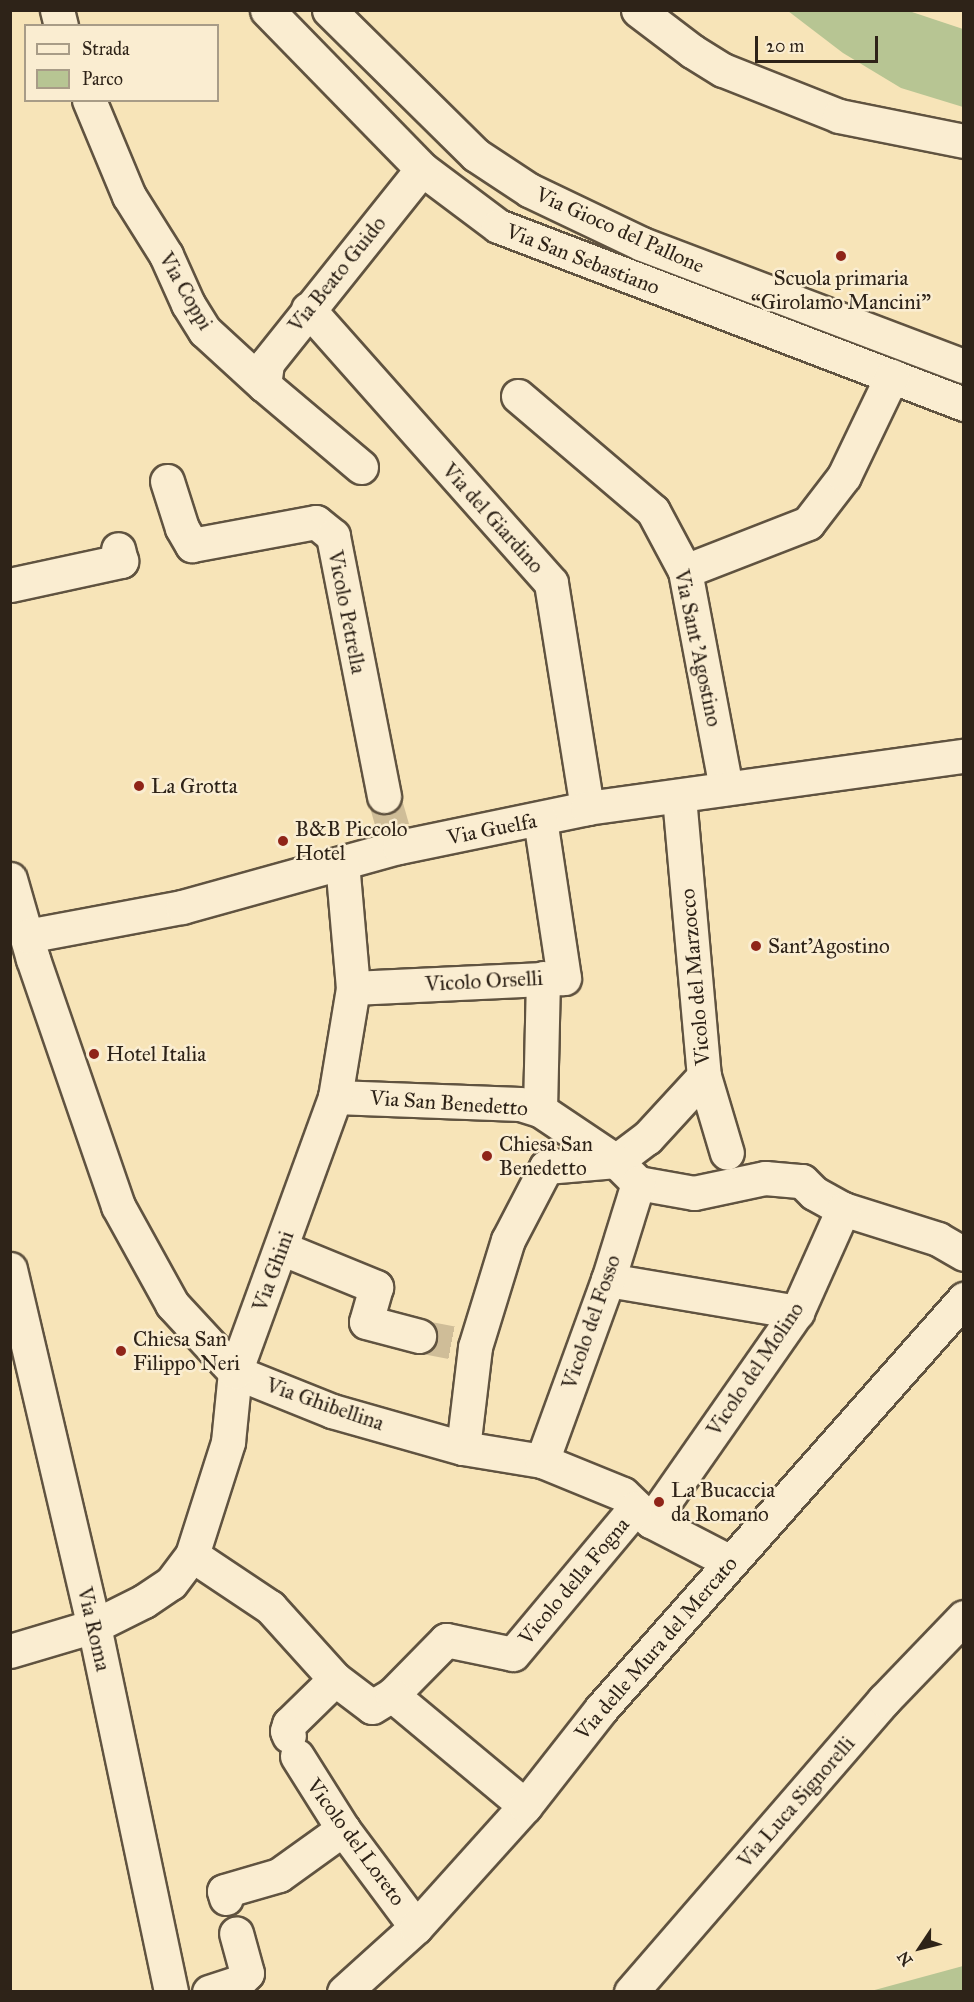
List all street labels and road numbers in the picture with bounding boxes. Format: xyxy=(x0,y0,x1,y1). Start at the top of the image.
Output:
street label: Via Gioco del Pallone xyxy=(532,182,708,278)
street label: Via Beato Guido xyxy=(283,211,391,337)
street label: Via San Sebastiano xyxy=(503,218,663,300)
street label: Via Coppi xyxy=(154,248,218,334)
street label: Via del Giardino xyxy=(437,458,549,578)
street label: Vicolo Petrella xyxy=(323,548,371,676)
street label: Via Sant 'Agostino xyxy=(669,567,727,729)
street label: Via Guelfa xyxy=(445,808,539,850)
street label: Vicolo del Marzocco xyxy=(675,888,715,1066)
street label: Vicolo Orselli xyxy=(424,965,544,997)
street label: Via San Benedetto xyxy=(369,1085,529,1121)
street label: Via Ghini xyxy=(247,1227,299,1315)
street label: Vicolo del Fosso xyxy=(556,1252,626,1392)
street label: Vicolo del Molino xyxy=(701,1297,809,1441)
street label: Via Ghibellina xyxy=(263,1372,387,1436)
street label: Vicolo della Fogna xyxy=(513,1512,635,1650)
street label: Via delle Mura del Mercato xyxy=(569,1551,743,1745)
street label: Via Roma xyxy=(72,1584,116,1674)
street label: Via Luca Signorelli xyxy=(732,1731,860,1873)
street label: Vicolo del Loreto xyxy=(301,1774,411,1910)

